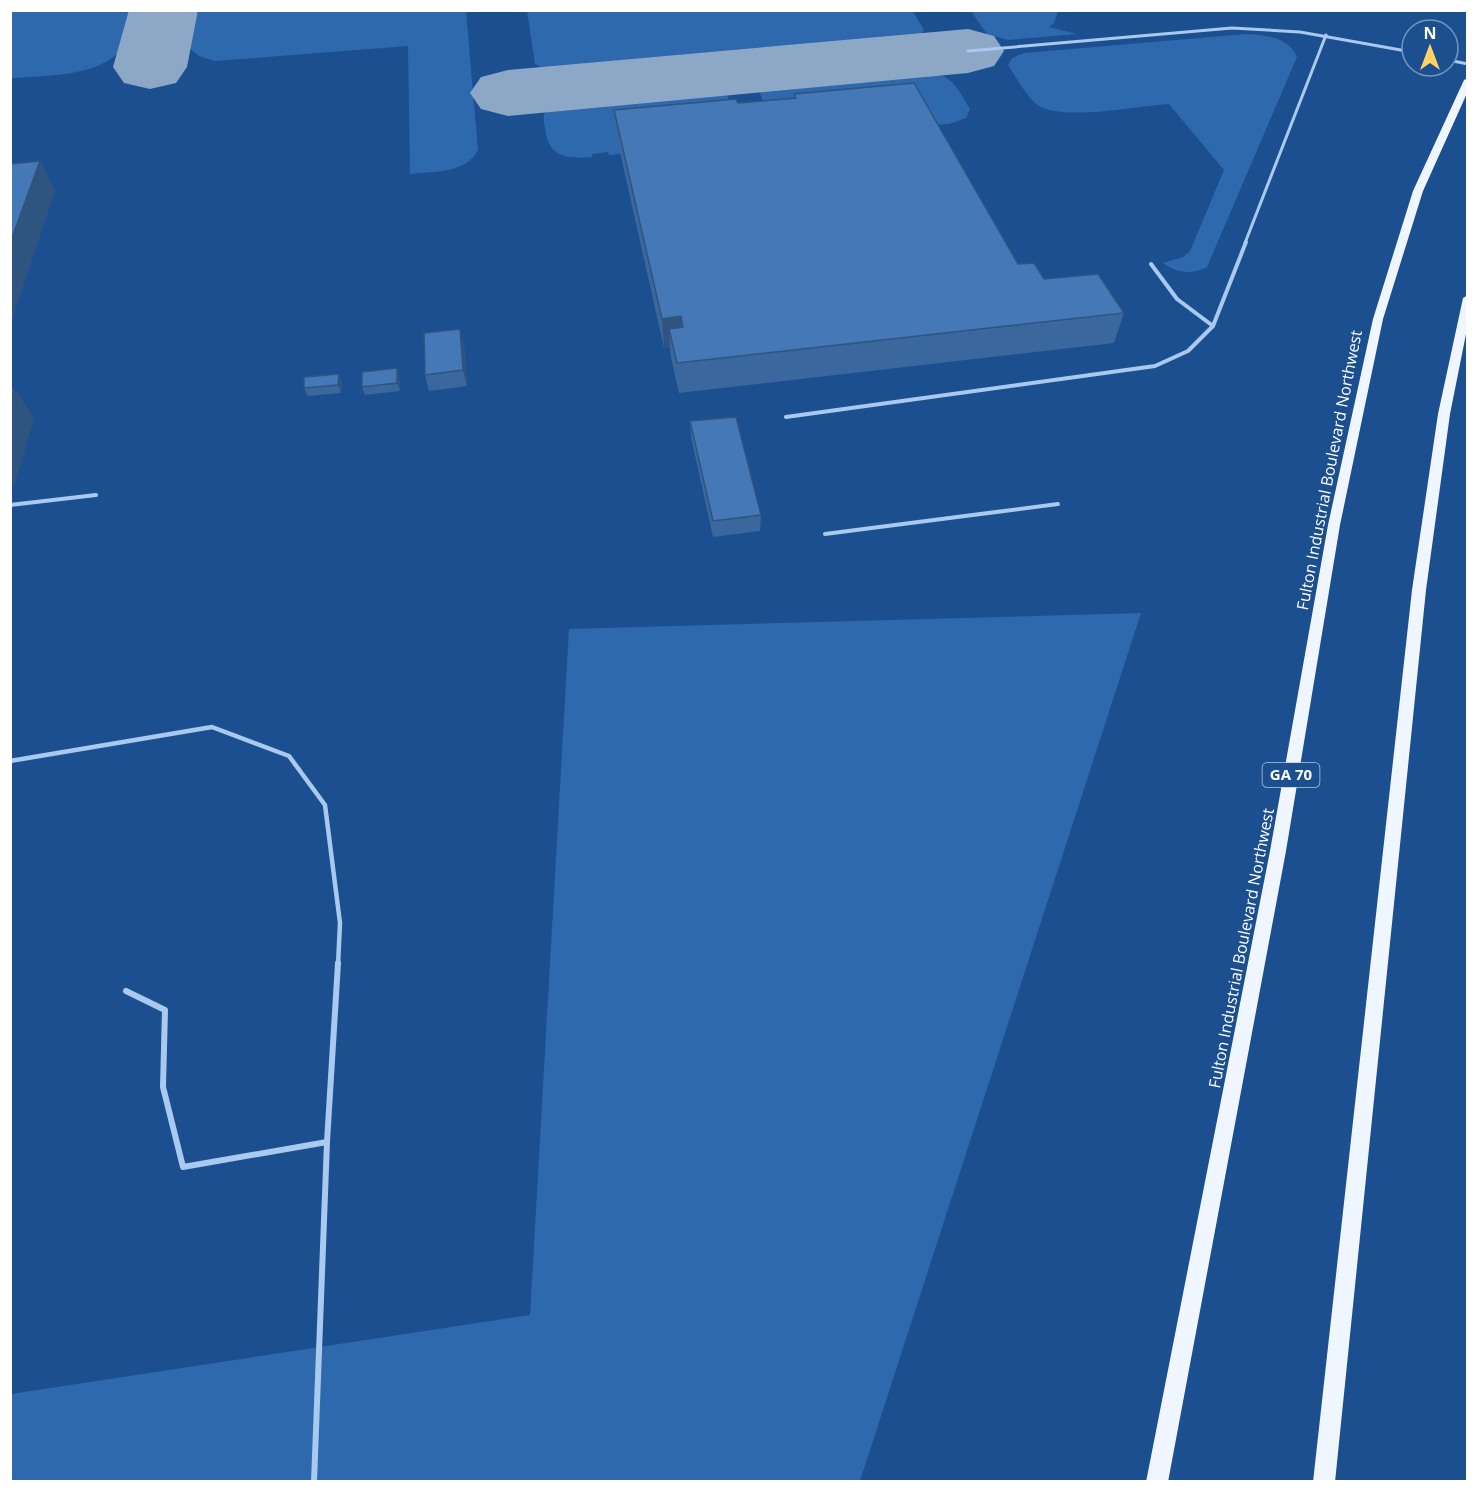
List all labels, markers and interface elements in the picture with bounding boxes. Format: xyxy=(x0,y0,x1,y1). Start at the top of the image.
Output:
north arrow xyxy=(1400,18,1460,78)
text: N xyxy=(1423,22,1437,44)
street label: Fulton Industrial Boulevard Northwest xyxy=(1291,328,1367,612)
road number: GA 70 xyxy=(1262,763,1320,787)
street label: Fulton Industrial Boulevard Northwest xyxy=(1203,806,1279,1090)

